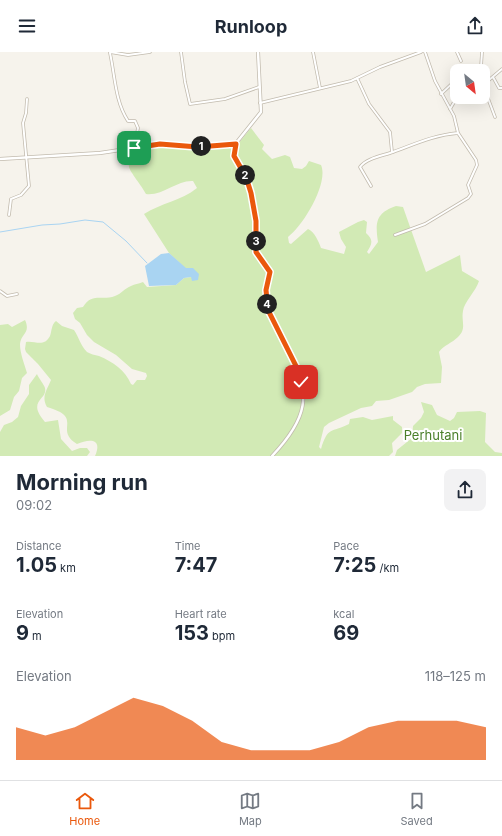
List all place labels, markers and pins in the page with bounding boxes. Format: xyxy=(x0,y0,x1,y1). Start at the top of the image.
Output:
pin xyxy=(117,131,151,165)
pin: 1 xyxy=(191,136,211,156)
pin: 2 xyxy=(235,165,255,185)
pin: 3 xyxy=(246,231,266,251)
pin: 4 xyxy=(257,294,277,314)
pin xyxy=(284,365,318,399)

